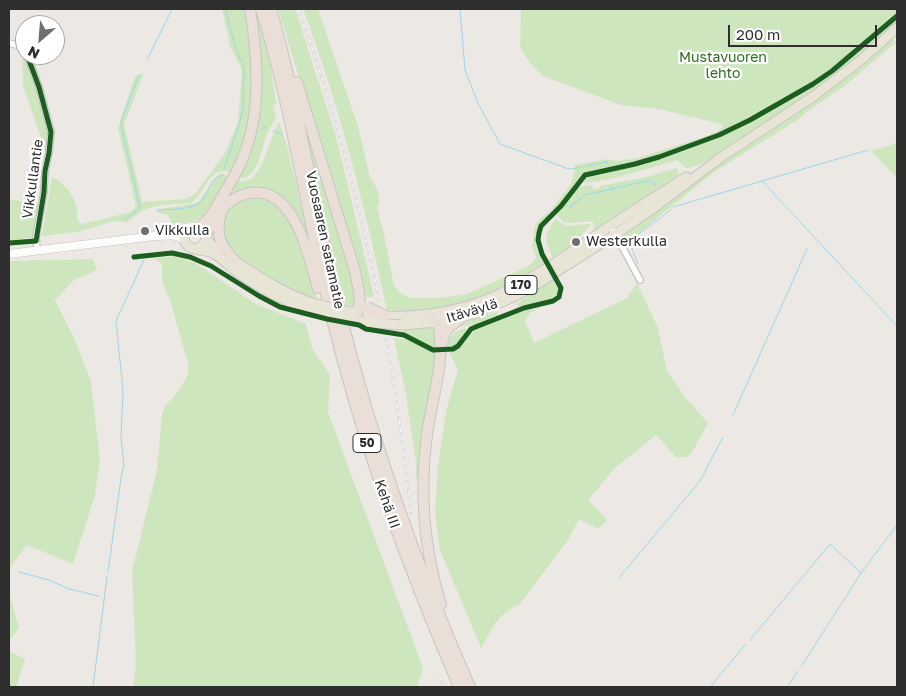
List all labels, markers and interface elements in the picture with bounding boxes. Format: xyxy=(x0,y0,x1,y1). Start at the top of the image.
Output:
north arrow xyxy=(15,15,65,65)
scale bar xyxy=(731,15,880,47)
text: 200 m xyxy=(736,25,780,43)
text: N xyxy=(25,43,42,63)
park label: Mustavuoren lehto xyxy=(679,50,767,82)
street label: Vikkullantie xyxy=(19,138,47,220)
street label: Vuosaaren satamatie xyxy=(302,169,348,311)
place label: Vikkulla xyxy=(155,223,209,239)
marker: Vikkulla xyxy=(139,225,151,237)
place label: Westerkulla xyxy=(586,234,667,250)
marker: Westerkulla xyxy=(570,236,582,248)
road number: 170 xyxy=(505,276,537,294)
street label: Itäväylä xyxy=(444,295,500,327)
road number: 50 xyxy=(353,433,381,452)
street label: Kehä III xyxy=(371,477,403,531)

